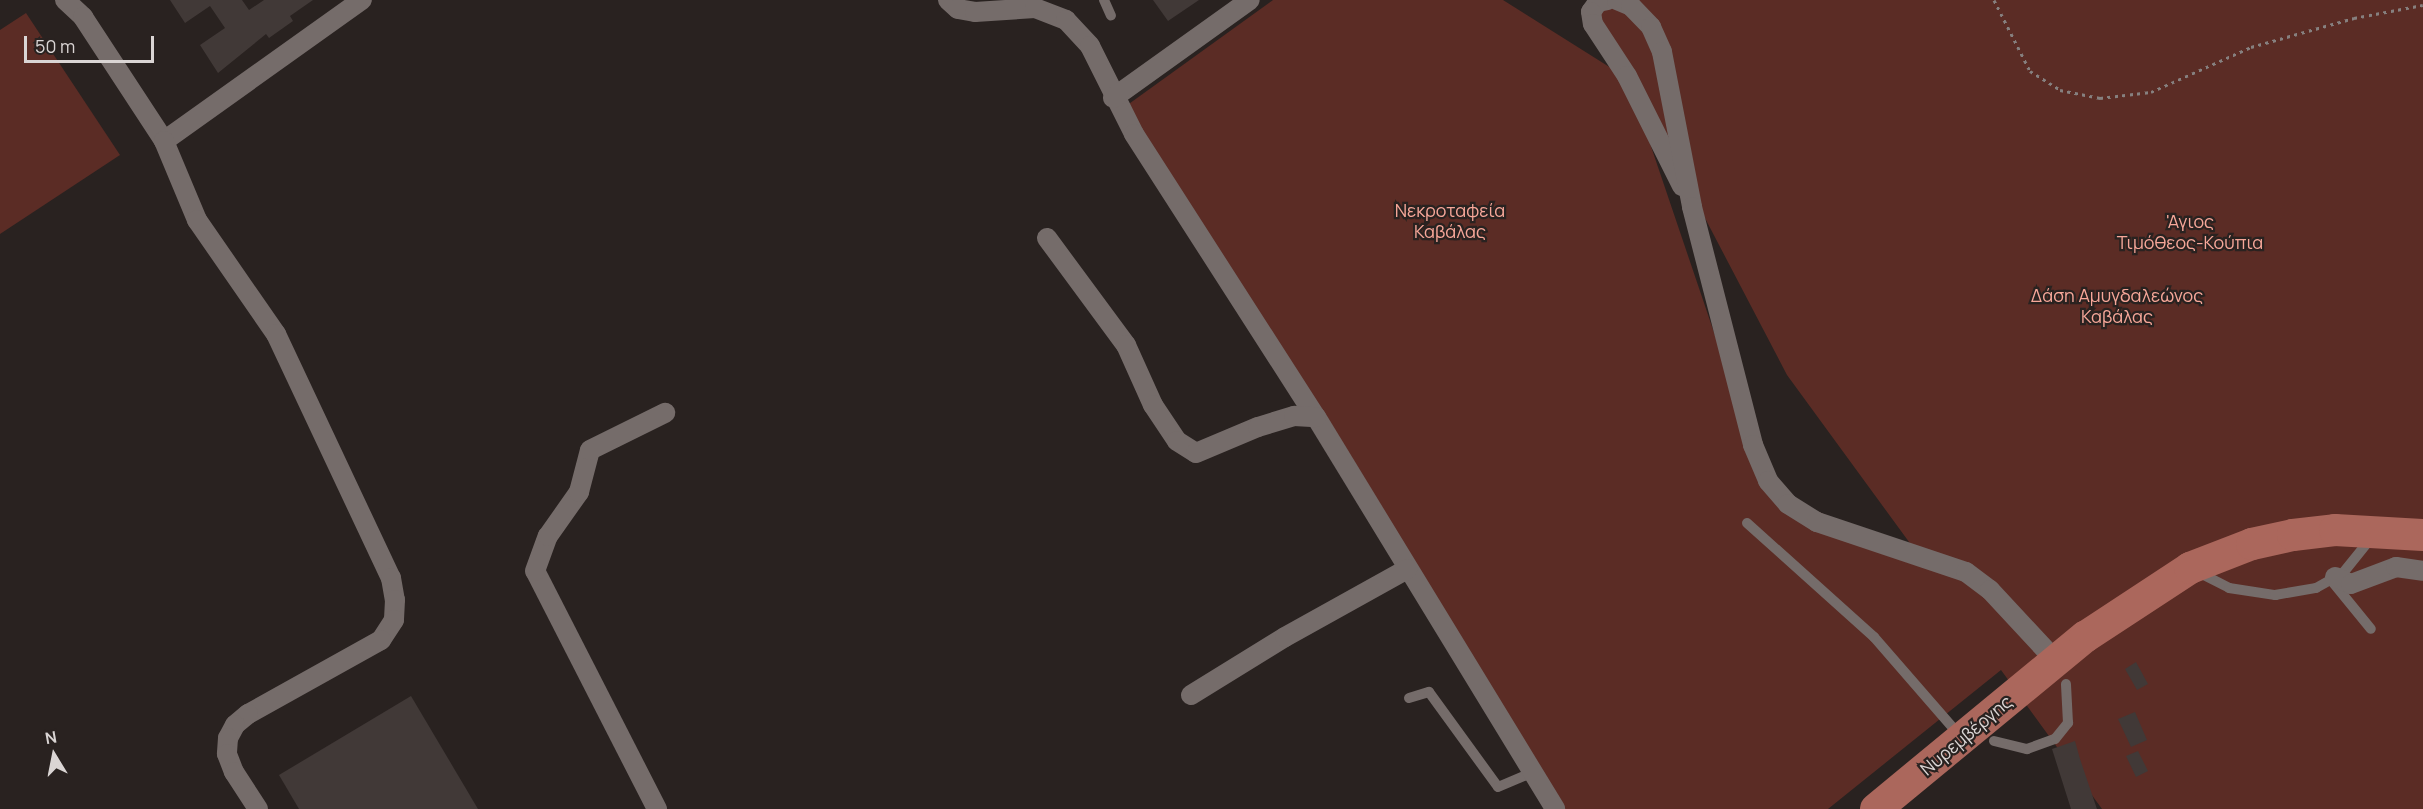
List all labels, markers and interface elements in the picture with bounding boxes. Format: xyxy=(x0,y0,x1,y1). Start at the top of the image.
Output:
scale bar xyxy=(27,24,158,62)
text: 50 m xyxy=(35,34,75,58)
park label: Νεκροταφεία Καβάλας xyxy=(1395,200,1505,242)
park label: 'Αγιος Τιμόθεος-Κούπια xyxy=(2117,211,2263,254)
park label: Δάση Αμυγδαλεώνος Καβάλας xyxy=(2031,285,2203,328)
street label: Νυρεμβέργης xyxy=(1916,690,2016,780)
north arrow xyxy=(24,725,84,785)
text: N xyxy=(43,725,58,749)

